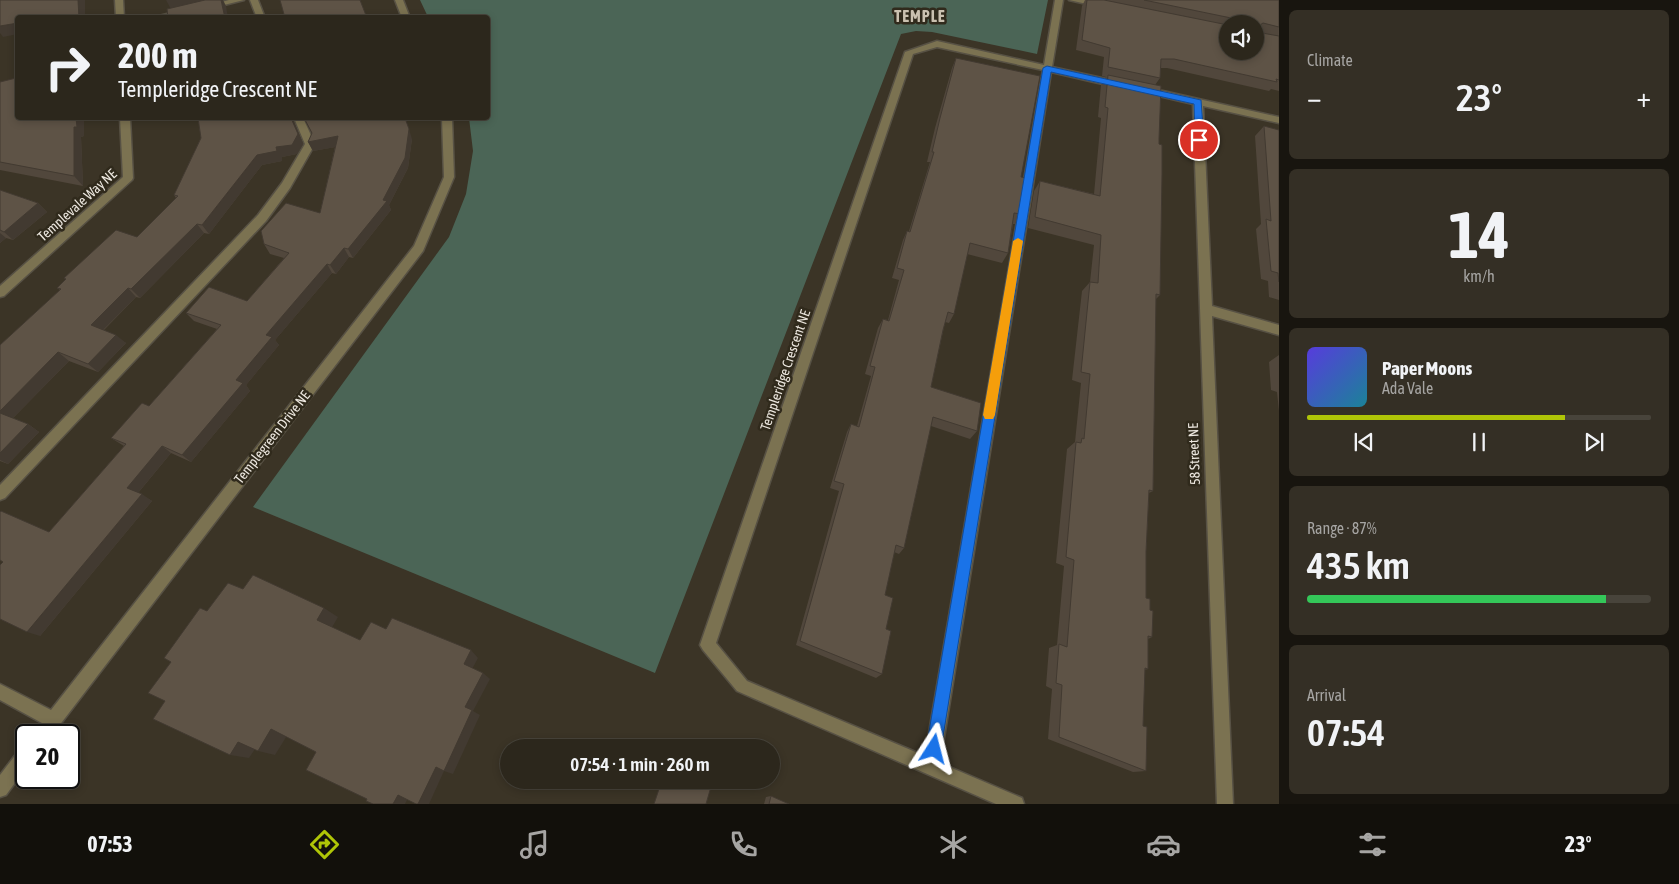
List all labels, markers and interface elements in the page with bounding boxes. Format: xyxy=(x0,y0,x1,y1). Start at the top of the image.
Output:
district label: TEMPLE xyxy=(894,7,946,25)
map controls xyxy=(1219,15,1264,60)
button: sound xyxy=(1219,15,1264,60)
icon: right xyxy=(35,35,100,100)
text: 200 m xyxy=(118,35,197,75)
text: Climate xyxy=(1307,51,1353,69)
text: Templeridge Crescent NE xyxy=(118,76,317,102)
text: 23° xyxy=(1456,76,1502,119)
text: − xyxy=(1307,81,1322,113)
text: + xyxy=(1636,81,1651,113)
pin xyxy=(1178,119,1220,161)
icon: arrive xyxy=(1185,126,1213,154)
street label: Templevale Way NE xyxy=(34,165,120,245)
text: 14 xyxy=(1448,197,1510,272)
text: km/h xyxy=(1463,267,1495,285)
street label: Templeridge Crescent NE xyxy=(757,308,813,432)
text: Paper Moons xyxy=(1382,357,1472,379)
text: Ada Vale xyxy=(1382,379,1433,397)
street label: Templegreen Drive NE xyxy=(231,387,313,486)
street label: 58 Street NE xyxy=(1185,423,1203,485)
icon: previous xyxy=(1350,428,1378,456)
icon: pause xyxy=(1465,428,1493,456)
icon: next xyxy=(1580,428,1608,456)
text: Range · 87% xyxy=(1307,519,1377,537)
text: 435 km xyxy=(1307,544,1410,587)
text: Arrival xyxy=(1307,686,1346,704)
text: 07:54 xyxy=(1307,711,1385,754)
position arrow xyxy=(907,722,959,774)
speed limit sign: 20 xyxy=(15,724,80,789)
text: 07:54 · 1 min · 260 m xyxy=(570,753,710,775)
icon: directions xyxy=(307,827,342,862)
icon: music xyxy=(517,827,552,862)
icon: phone xyxy=(726,827,761,862)
icon: climate xyxy=(936,827,971,862)
icon: car xyxy=(1146,827,1181,862)
icon: filters xyxy=(1355,827,1390,862)
text: 07:53 xyxy=(87,831,133,857)
text: 23° xyxy=(1565,831,1592,857)

